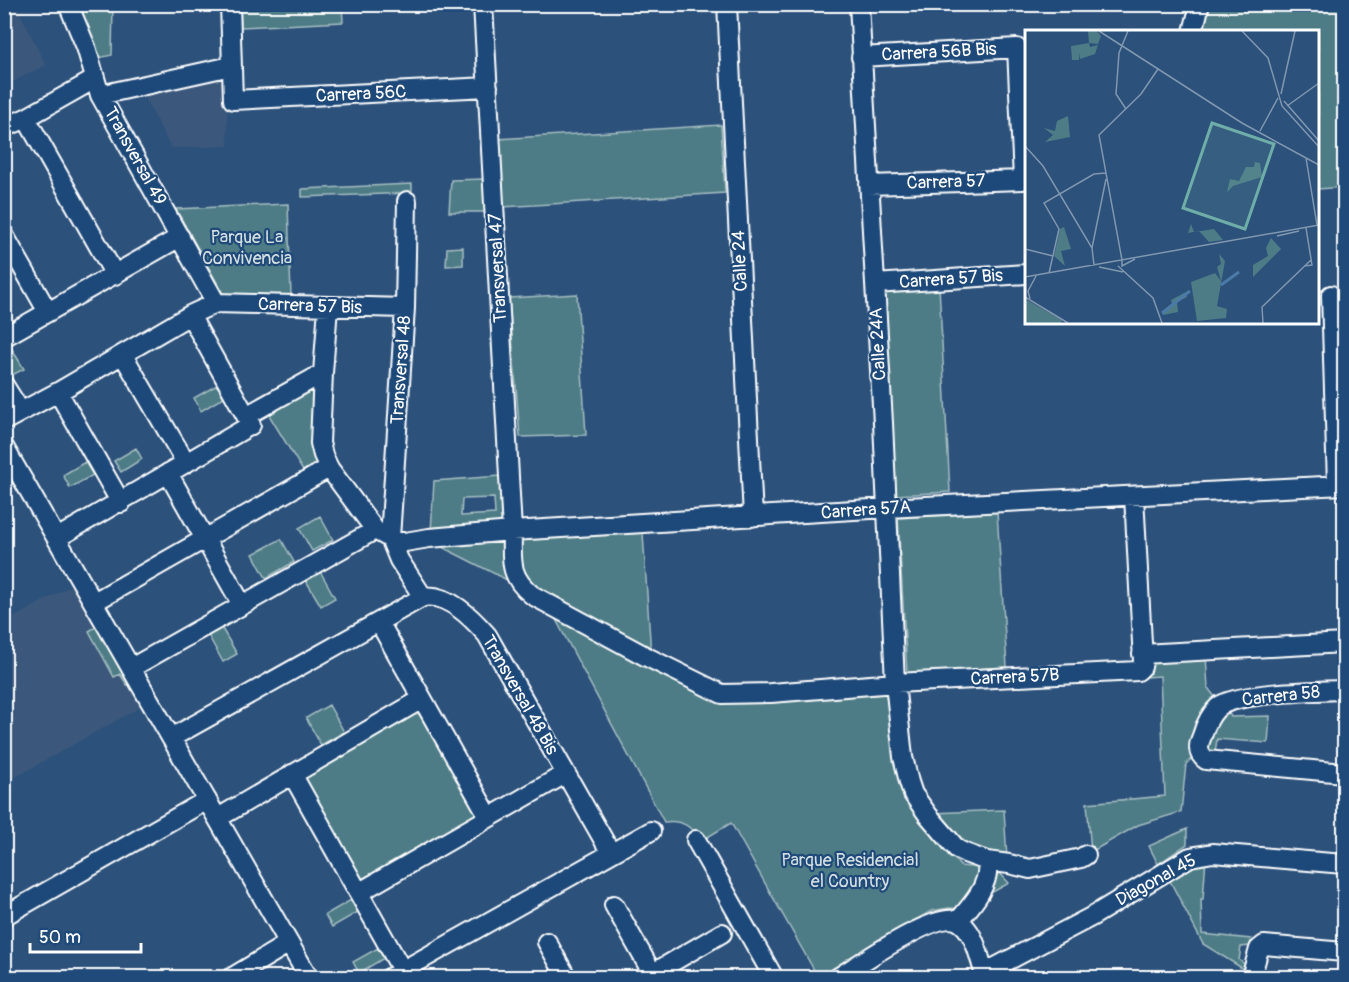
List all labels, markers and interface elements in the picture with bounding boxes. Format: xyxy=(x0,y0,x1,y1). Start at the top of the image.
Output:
inset map xyxy=(1025,30,1319,324)
street label: Carrera 56B Bis xyxy=(881,37,997,67)
street label: Carrera 56C xyxy=(315,80,407,108)
street label: Transversal 49 xyxy=(98,103,172,209)
street label: Carrera 57 xyxy=(906,169,986,195)
street label: Transversal 47 xyxy=(484,212,512,323)
park label: Parque La Convivencia xyxy=(202,226,292,270)
street label: Calle 24 xyxy=(727,229,753,292)
street label: Carrera 57 Bis xyxy=(898,264,1004,294)
street label: Carrera 57 Bis xyxy=(258,293,362,319)
street label: Calle 24A xyxy=(865,307,891,381)
street label: Transversal 48 xyxy=(386,315,416,425)
street label: Carrera 57A xyxy=(820,495,912,525)
street label: Transversal 48 Bis xyxy=(476,631,564,759)
street label: Carrera 57B xyxy=(970,663,1060,691)
street label: Carrera 58 xyxy=(1241,680,1321,712)
park label: Parque Residencial el Country xyxy=(781,849,919,893)
street label: Diagonal 45 xyxy=(1112,849,1200,911)
scale bar xyxy=(30,916,141,954)
text: 50 m xyxy=(39,926,81,949)

